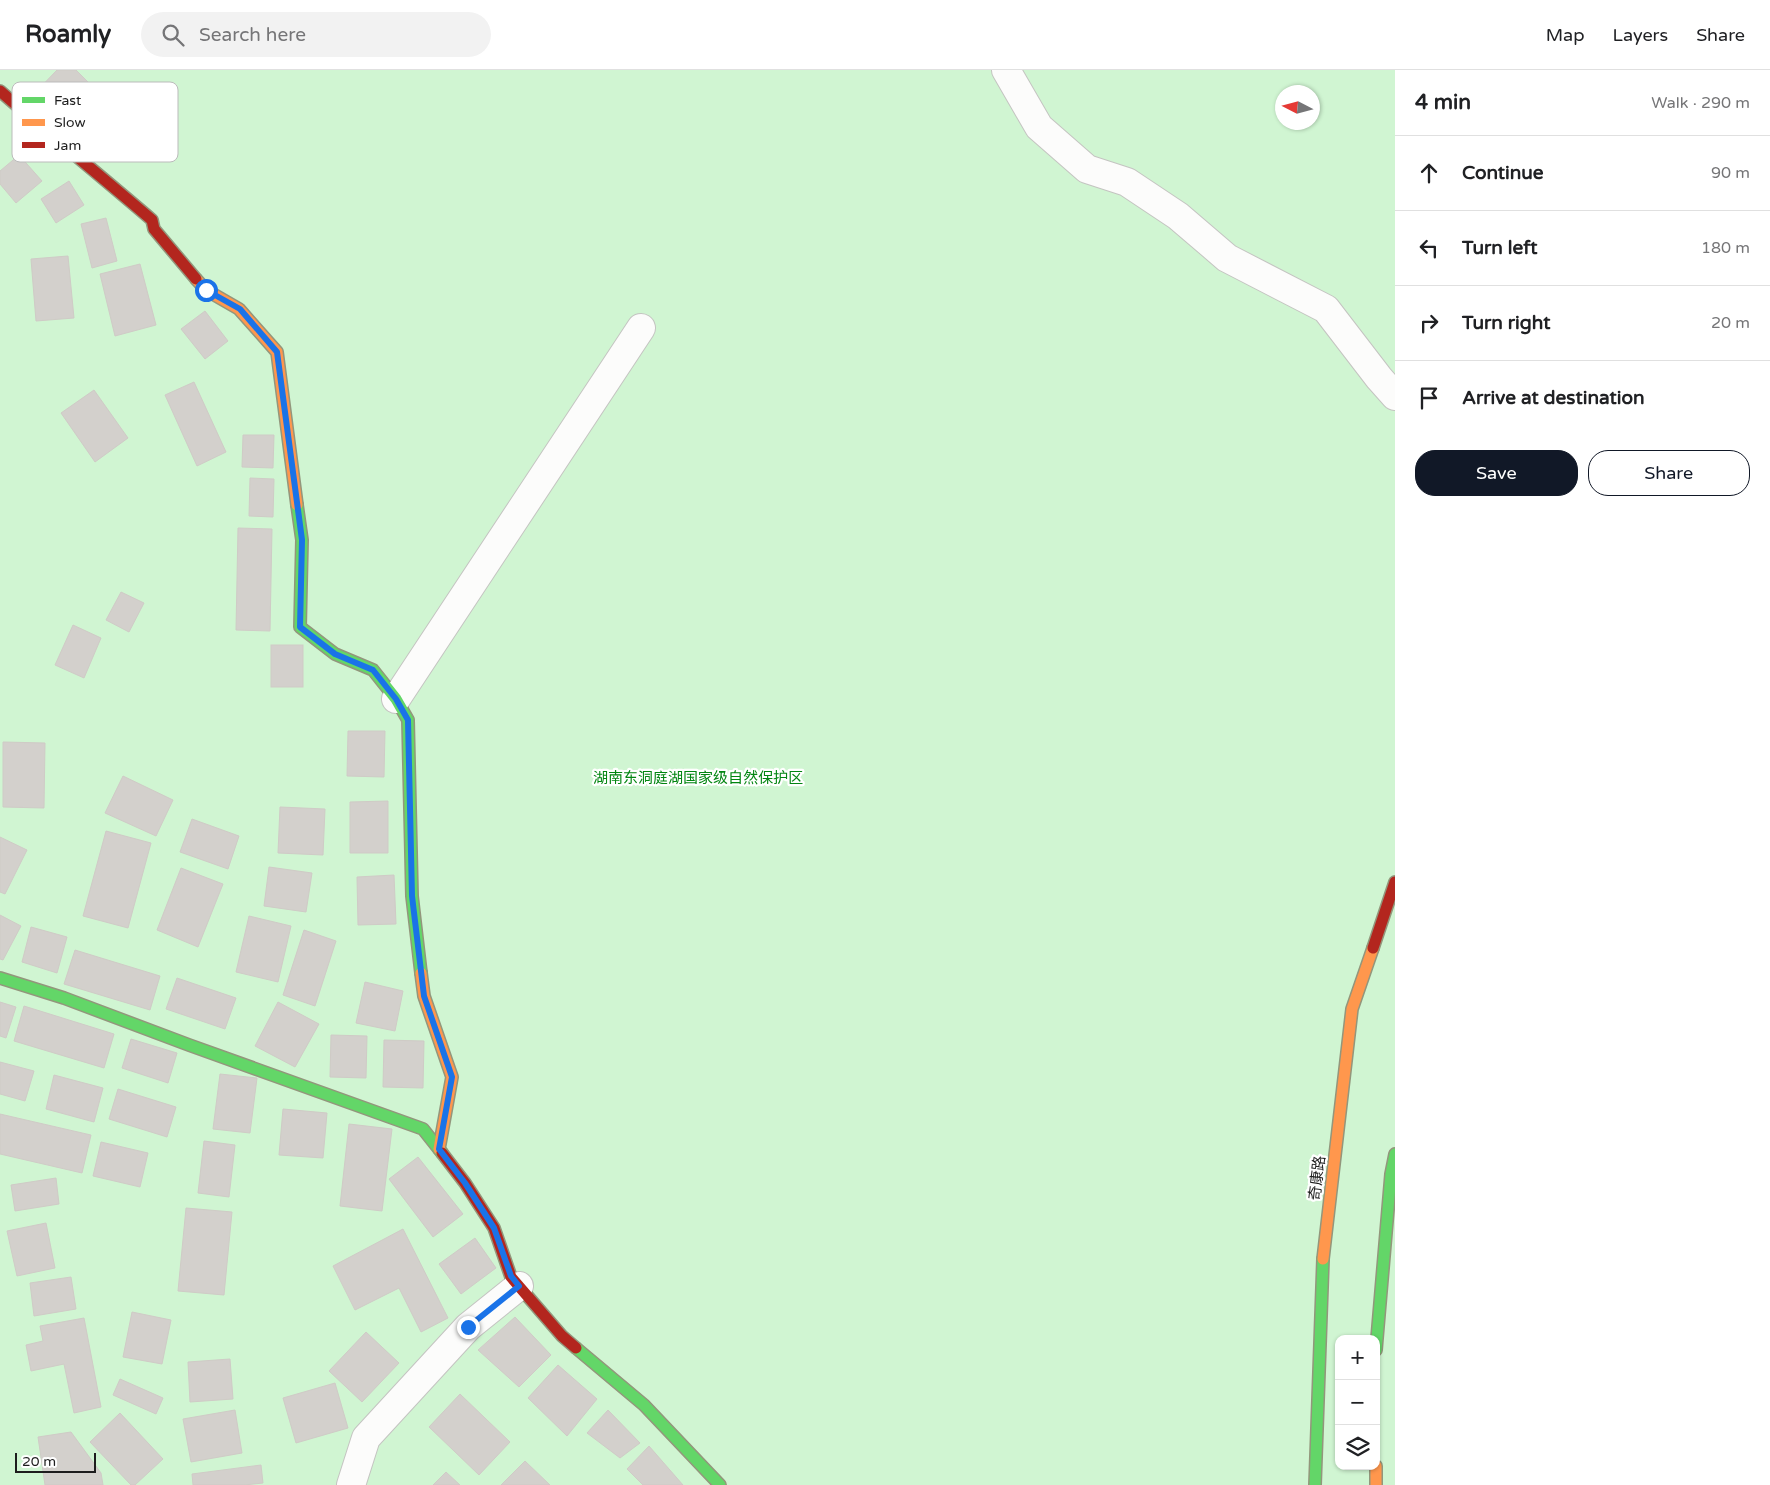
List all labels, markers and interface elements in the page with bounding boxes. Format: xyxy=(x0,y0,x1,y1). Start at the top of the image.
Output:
search box xyxy=(141,12,491,57)
text: Roamly xyxy=(25,20,111,49)
icon: search xyxy=(159,21,187,49)
text: Search here xyxy=(199,24,306,46)
text: Map xyxy=(1546,24,1585,46)
text: Layers xyxy=(1613,24,1668,46)
text: Share xyxy=(1696,24,1745,46)
legend xyxy=(12,82,178,162)
north arrow xyxy=(1275,85,1320,130)
text: 4 min xyxy=(1415,90,1471,115)
text: Fast xyxy=(54,92,82,109)
text: Walk · 290 m xyxy=(1651,93,1750,113)
text: Slow xyxy=(54,114,86,131)
text: Jam xyxy=(54,137,81,154)
icon: ahead xyxy=(1415,159,1443,187)
text: Continue xyxy=(1462,162,1544,184)
text: 90 m xyxy=(1711,163,1750,183)
icon: left xyxy=(1415,234,1443,262)
text: Turn left xyxy=(1462,237,1538,259)
text: 180 m xyxy=(1701,238,1750,258)
route start xyxy=(195,279,218,302)
icon: right xyxy=(1415,309,1443,337)
text: Turn right xyxy=(1462,312,1550,334)
text: 20 m xyxy=(1711,313,1750,333)
icon: arrive xyxy=(1415,384,1443,412)
text: Arrive at destination xyxy=(1462,387,1645,409)
button: Save xyxy=(1415,450,1578,496)
button: Share xyxy=(1588,450,1750,496)
park label: 湖南东洞庭湖国家级自然保护区 xyxy=(593,769,803,787)
street label: 奇康路 xyxy=(1305,1155,1329,1201)
route end xyxy=(457,1316,480,1339)
map controls xyxy=(1335,1335,1380,1470)
button: + xyxy=(1335,1335,1380,1380)
button: − xyxy=(1335,1380,1380,1425)
button: layers xyxy=(1335,1425,1380,1470)
scale bar xyxy=(15,1450,96,1473)
text: 20 m xyxy=(22,1453,56,1470)

